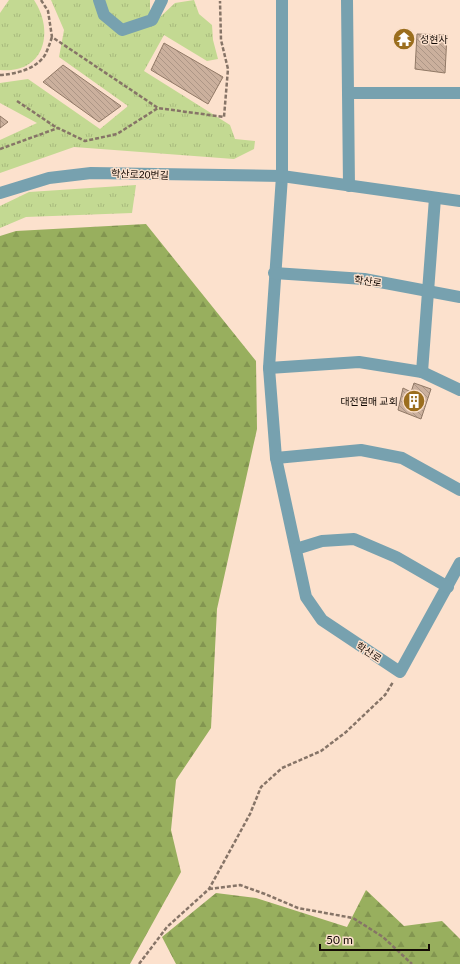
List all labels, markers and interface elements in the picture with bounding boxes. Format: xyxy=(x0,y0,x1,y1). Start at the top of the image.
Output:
temple icon: 성현사 xyxy=(391,26,417,52)
place label: 성현사 xyxy=(420,33,448,45)
street label: 학산로20번길 xyxy=(111,167,169,181)
street label: 학산로 xyxy=(353,273,383,289)
building icon: 대전열매 교회 xyxy=(401,388,427,414)
place label: 대전열매 교회 xyxy=(340,395,398,407)
street label: 학산로 xyxy=(354,639,384,665)
scale bar xyxy=(320,926,429,952)
text: 50 m xyxy=(326,932,353,947)

